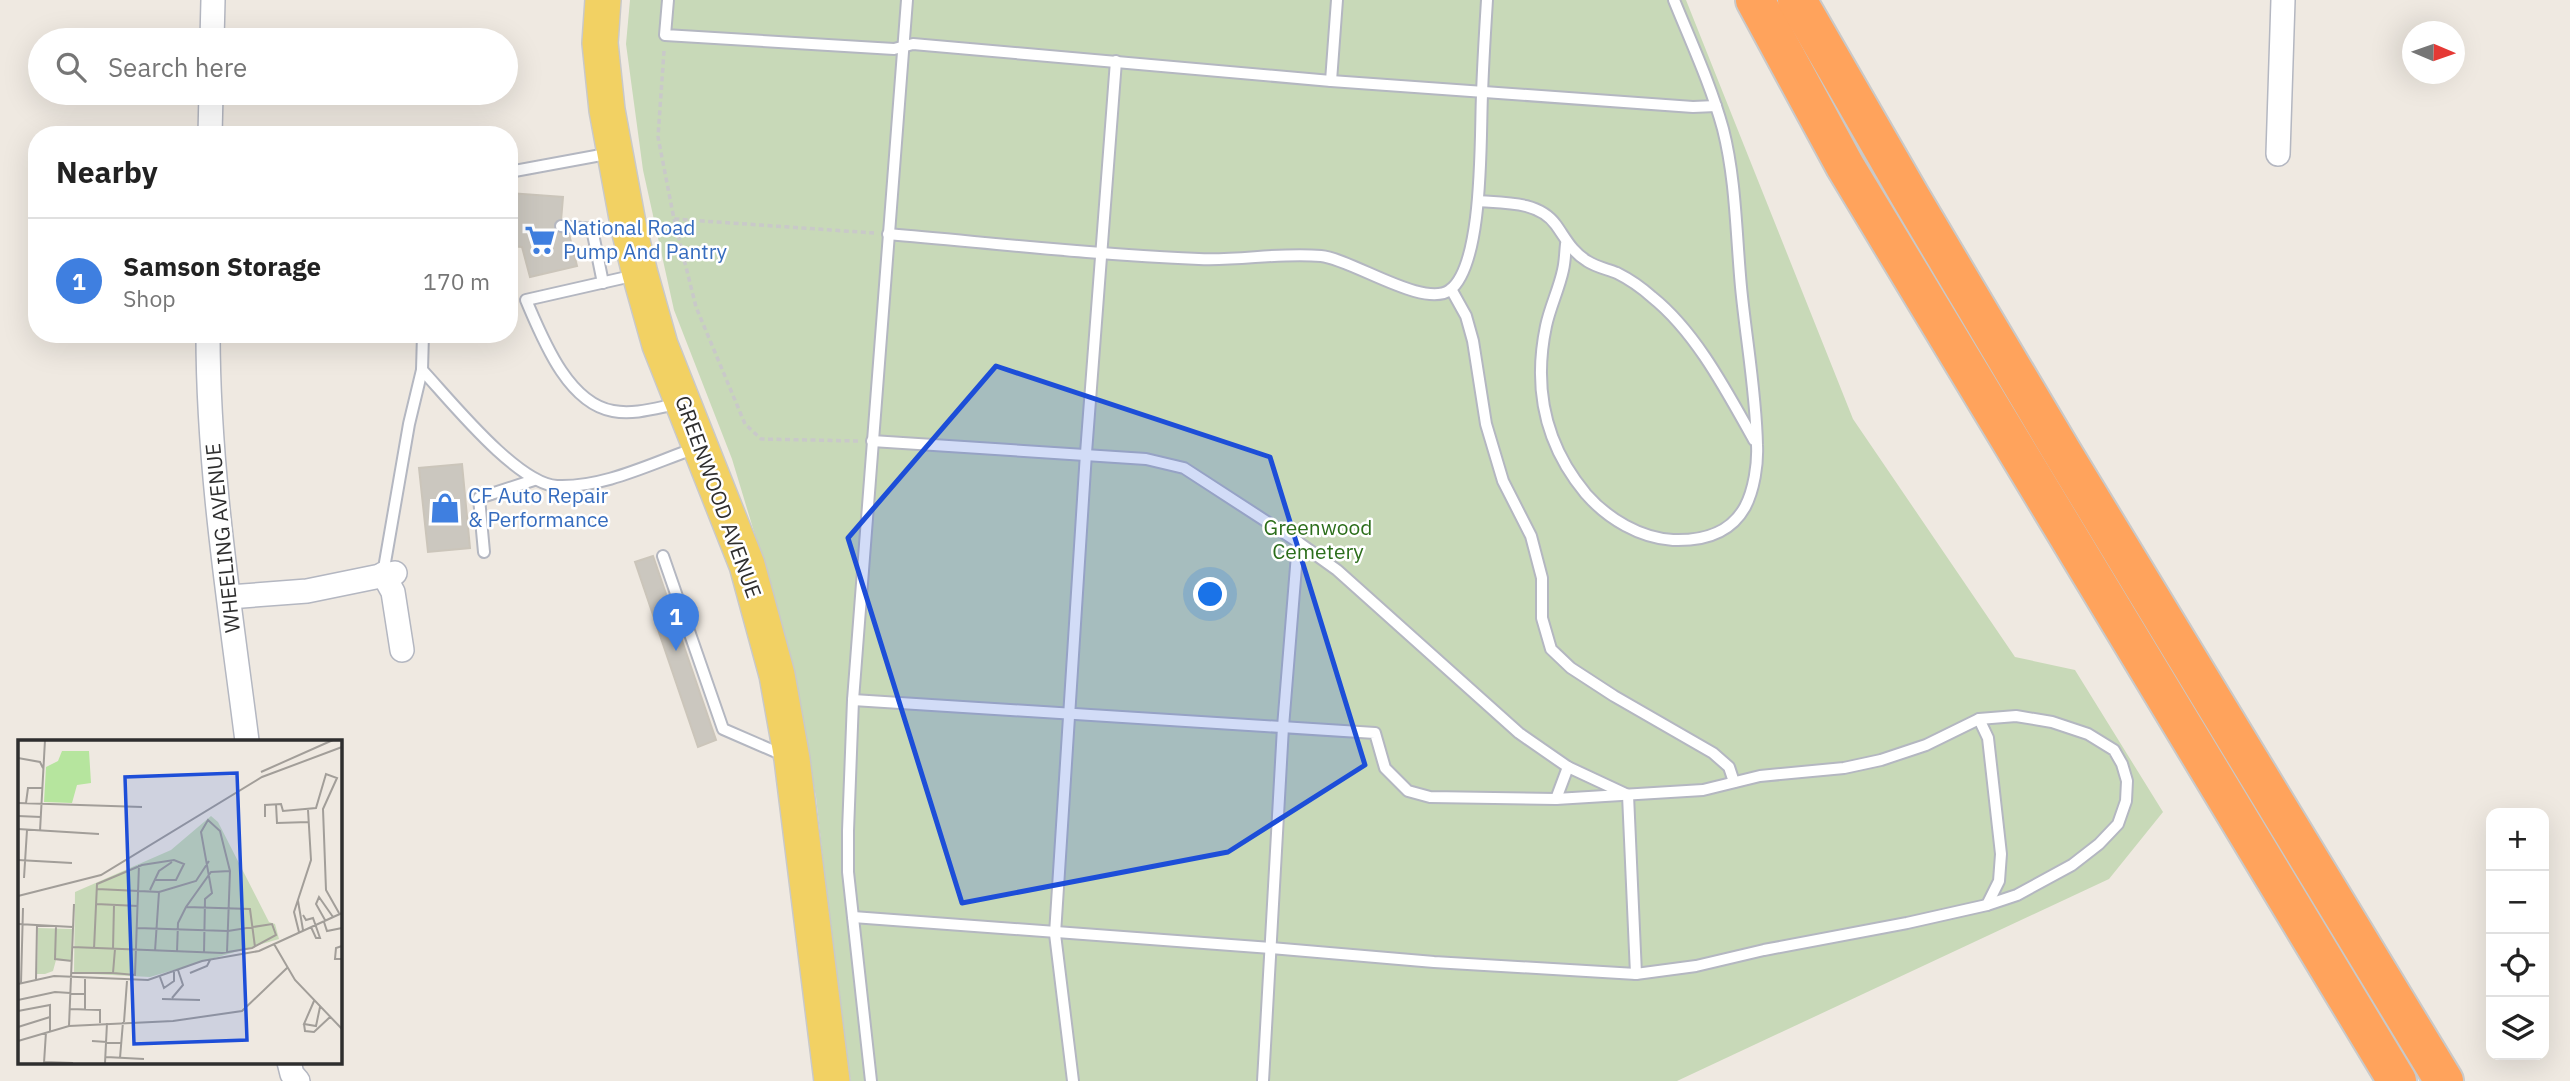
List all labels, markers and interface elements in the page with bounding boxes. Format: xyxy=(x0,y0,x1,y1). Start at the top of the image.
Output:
north arrow xyxy=(2402,21,2465,84)
search box xyxy=(28,28,518,105)
icon: search xyxy=(52,48,90,86)
text: Search here xyxy=(108,50,247,84)
text: Nearby xyxy=(56,152,158,191)
place label: National Road Pump And Pantry xyxy=(563,213,728,265)
supermarket icon: National Road Pump And Pantry xyxy=(523,223,557,257)
text: Samson Storage xyxy=(123,249,321,283)
text: 1 xyxy=(72,266,86,296)
text: 170 m xyxy=(423,266,490,296)
text: Shop xyxy=(123,283,176,313)
street label: GREENWOOD AVENUE xyxy=(669,391,769,602)
street label: WHEELING AVENUE xyxy=(198,442,246,634)
place label: CF Auto Repair & Performance xyxy=(468,481,609,533)
shop icon: CF Auto Repair & Performance xyxy=(428,491,462,525)
park label: Greenwood Cemetery xyxy=(1264,513,1372,565)
your location xyxy=(1193,577,1227,611)
pin: 1 xyxy=(653,593,699,651)
inset map xyxy=(18,740,341,1064)
map controls xyxy=(2486,808,2549,1060)
button: + xyxy=(2486,808,2549,871)
button: − xyxy=(2486,871,2549,934)
button: locate xyxy=(2486,934,2549,997)
button: layers xyxy=(2486,997,2549,1060)

